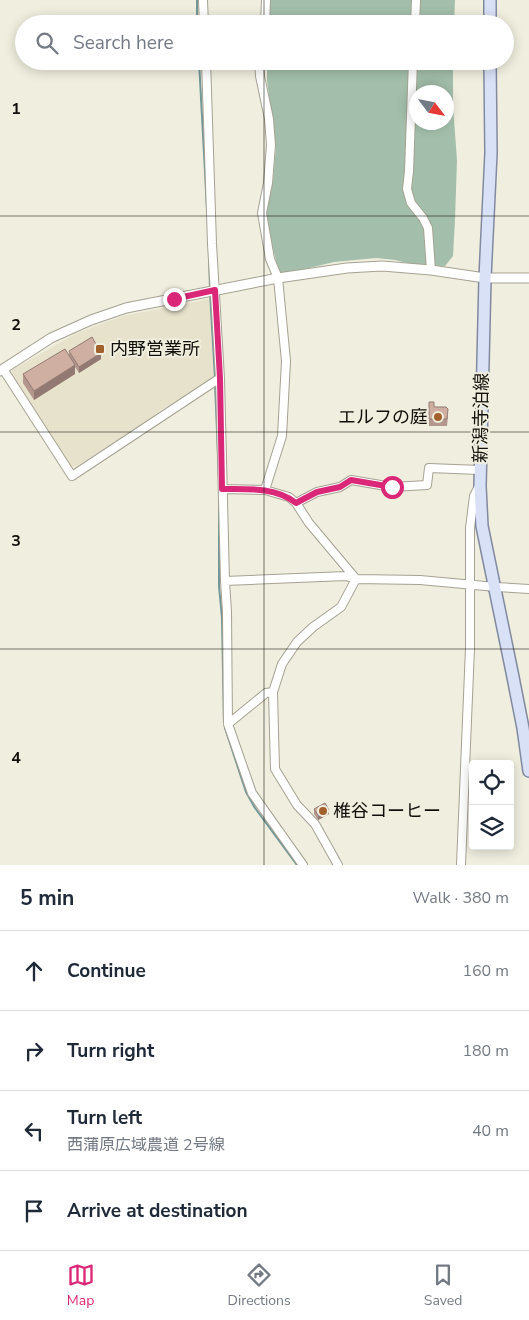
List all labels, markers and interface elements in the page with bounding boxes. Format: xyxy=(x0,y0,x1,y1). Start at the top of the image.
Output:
search box xyxy=(15,15,514,70)
icon: search xyxy=(33,29,61,57)
text: Search here xyxy=(73,30,174,56)
north arrow xyxy=(409,85,454,130)
text: 1 xyxy=(11,98,21,120)
route end xyxy=(163,288,186,311)
text: 2 xyxy=(11,314,21,336)
place label: 内野営業所 xyxy=(110,337,200,361)
marker: 内野営業所 xyxy=(94,343,106,355)
street label: 新潟寺泊線 xyxy=(468,373,494,463)
place label: エルフの庭 xyxy=(338,405,428,429)
marker: エルフの庭 xyxy=(432,411,444,423)
route start xyxy=(381,476,404,499)
text: 3 xyxy=(11,530,21,552)
text: 4 xyxy=(11,747,21,769)
map controls xyxy=(469,760,514,850)
button: locate xyxy=(469,760,514,805)
place label: 椎谷コーヒー xyxy=(333,799,441,823)
marker: 椎谷コーヒー xyxy=(317,805,329,817)
button: layers xyxy=(469,805,514,850)
text: 5 min xyxy=(20,884,74,912)
text: Walk · 380 m xyxy=(413,887,509,909)
icon: ahead xyxy=(20,957,48,985)
text: Continue xyxy=(67,958,146,984)
text: 160 m xyxy=(462,960,509,982)
icon: right xyxy=(20,1037,48,1065)
text: Turn right xyxy=(67,1038,154,1064)
text: 180 m xyxy=(462,1040,509,1062)
text: Turn left xyxy=(67,1105,142,1131)
icon: left xyxy=(20,1117,48,1145)
text: 40 m xyxy=(472,1120,509,1142)
text: 西蒲原広域農道 2号線 xyxy=(67,1134,225,1156)
icon: arrive xyxy=(20,1197,48,1225)
text: Arrive at destination xyxy=(67,1198,248,1224)
tab: Map xyxy=(67,1261,95,1310)
tab: Directions xyxy=(228,1261,291,1310)
tab: Saved xyxy=(424,1261,462,1310)

